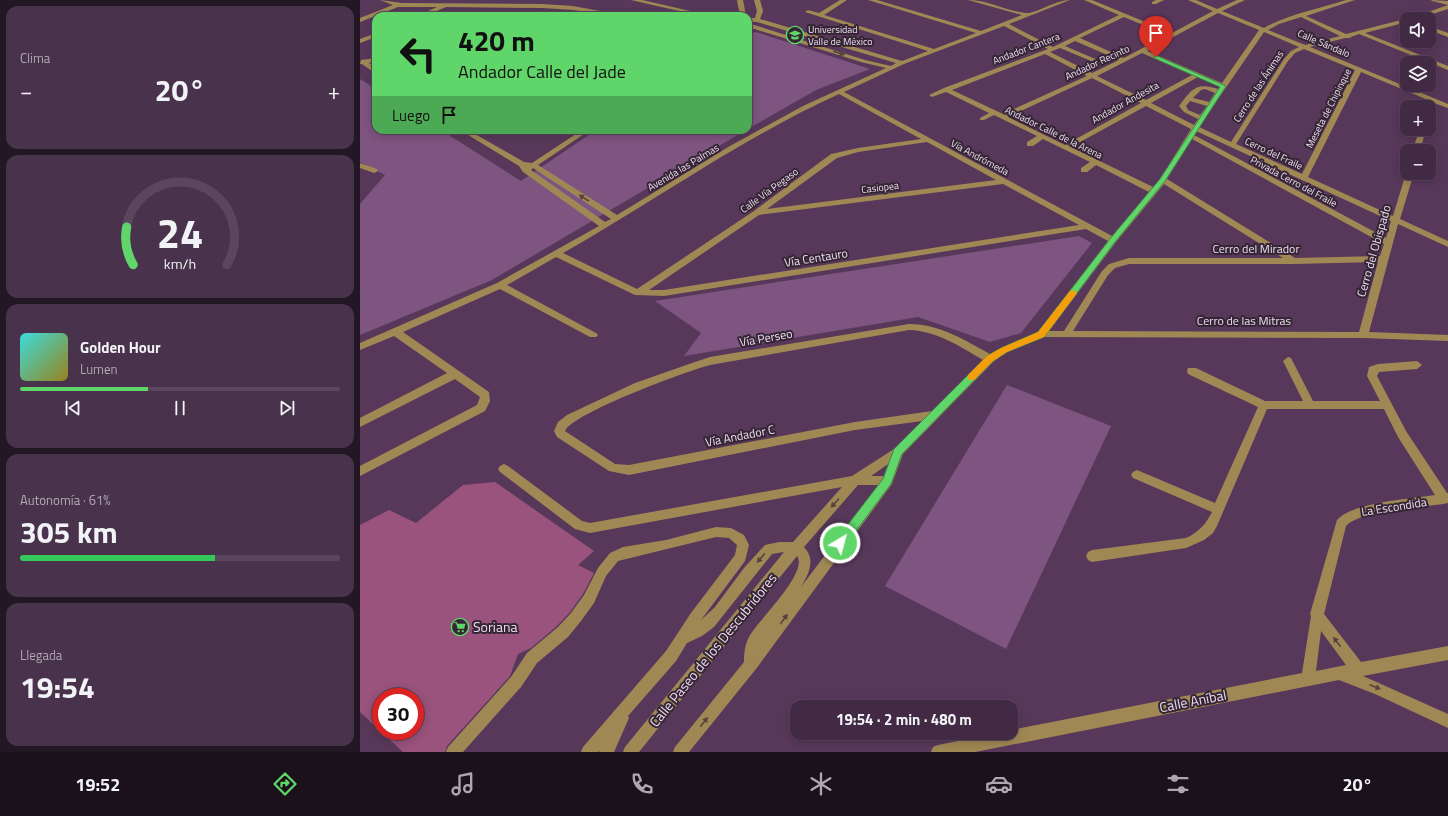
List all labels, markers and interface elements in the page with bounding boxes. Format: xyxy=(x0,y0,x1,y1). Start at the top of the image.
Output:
map controls xyxy=(1400,12,1436,180)
button: sound xyxy=(1400,12,1436,48)
pin xyxy=(1139,16,1173,57)
text: 420 m xyxy=(458,19,535,62)
place label: Universidad Valle de México xyxy=(808,22,873,49)
icon: arrive xyxy=(1145,22,1167,44)
school or university icon: Universidad Valle de México xyxy=(785,25,805,45)
street label: Calle Sándalo xyxy=(1295,26,1353,61)
icon: left xyxy=(392,28,444,80)
street label: Andador Cantera xyxy=(990,29,1062,68)
street label: Andador Recinto xyxy=(1062,41,1132,84)
street label: Cerro de las Ánimas xyxy=(1230,47,1287,125)
text: Clima xyxy=(20,48,50,68)
one-way arrow xyxy=(833,50,845,56)
button: layers xyxy=(1400,56,1436,92)
text: Andador Calle del Jade xyxy=(458,58,626,85)
street label: Meseta de Chipinque xyxy=(1302,66,1355,151)
text: 20° xyxy=(155,67,205,113)
text: − xyxy=(20,74,32,108)
text: + xyxy=(328,74,340,108)
street label: Andador Andesita xyxy=(1089,78,1162,127)
button: + xyxy=(1400,100,1436,136)
street label: Andador Calle de la Arena xyxy=(1002,102,1105,163)
text: Luego xyxy=(392,104,430,127)
icon: arrive xyxy=(438,104,460,126)
street label: Cerro del Fraile xyxy=(1242,133,1305,173)
street label: Vía Andrómeda xyxy=(948,136,1012,179)
street label: Avenida las Palmas xyxy=(645,140,722,195)
button: − xyxy=(1400,144,1436,180)
street label: Privada Cerro del Fraile xyxy=(1248,152,1340,211)
street label: Calle Vía Pegaso xyxy=(737,164,801,217)
street label: Casiopea xyxy=(860,178,900,197)
one-way arrow xyxy=(578,194,590,201)
text: 24 xyxy=(157,201,203,264)
street label: Cerro del Obispado xyxy=(1351,203,1396,299)
street label: Cerro del Mirador xyxy=(1212,239,1300,258)
street label: Vía Centauro xyxy=(783,243,849,272)
text: km/h xyxy=(164,252,196,274)
street label: Cerro de las Mitras xyxy=(1197,311,1292,330)
street label: Vía Perseo xyxy=(738,324,794,352)
text: Golden Hour xyxy=(80,336,161,359)
text: Lumen xyxy=(80,359,117,379)
icon: previous xyxy=(62,397,84,419)
icon: pause xyxy=(169,397,191,419)
icon: next xyxy=(276,397,298,419)
street label: Vía Andador C xyxy=(704,419,777,452)
text: Autonomía · 61% xyxy=(20,490,111,510)
street label: La Escondida xyxy=(1360,492,1428,521)
one-way arrow xyxy=(831,497,840,508)
text: 305 km xyxy=(20,509,118,555)
position arrow xyxy=(819,522,861,564)
one-way arrow xyxy=(757,553,766,563)
street label: Calle Paseo de los Descubridores xyxy=(644,568,781,731)
one-way arrow xyxy=(780,614,788,625)
place label: Soriana xyxy=(473,616,517,637)
supermarket icon: Soriana xyxy=(450,617,470,637)
one-way arrow xyxy=(1333,637,1341,648)
text: Llegada xyxy=(20,645,62,665)
text: 19:54 xyxy=(20,664,95,710)
street label: Calle Aníbal xyxy=(1158,684,1228,717)
one-way arrow xyxy=(1370,684,1381,690)
speed limit sign: 30 xyxy=(372,688,424,740)
text: 19:54 · 2 min · 480 m xyxy=(836,708,972,731)
one-way arrow xyxy=(700,716,709,727)
icon: directions xyxy=(271,770,299,798)
icon: music xyxy=(449,770,477,798)
icon: phone xyxy=(628,770,656,798)
icon: climate xyxy=(807,770,835,798)
icon: car xyxy=(985,770,1013,798)
icon: filters xyxy=(1164,770,1192,798)
text: 19:52 xyxy=(75,771,120,798)
text: 20° xyxy=(1342,771,1373,798)

